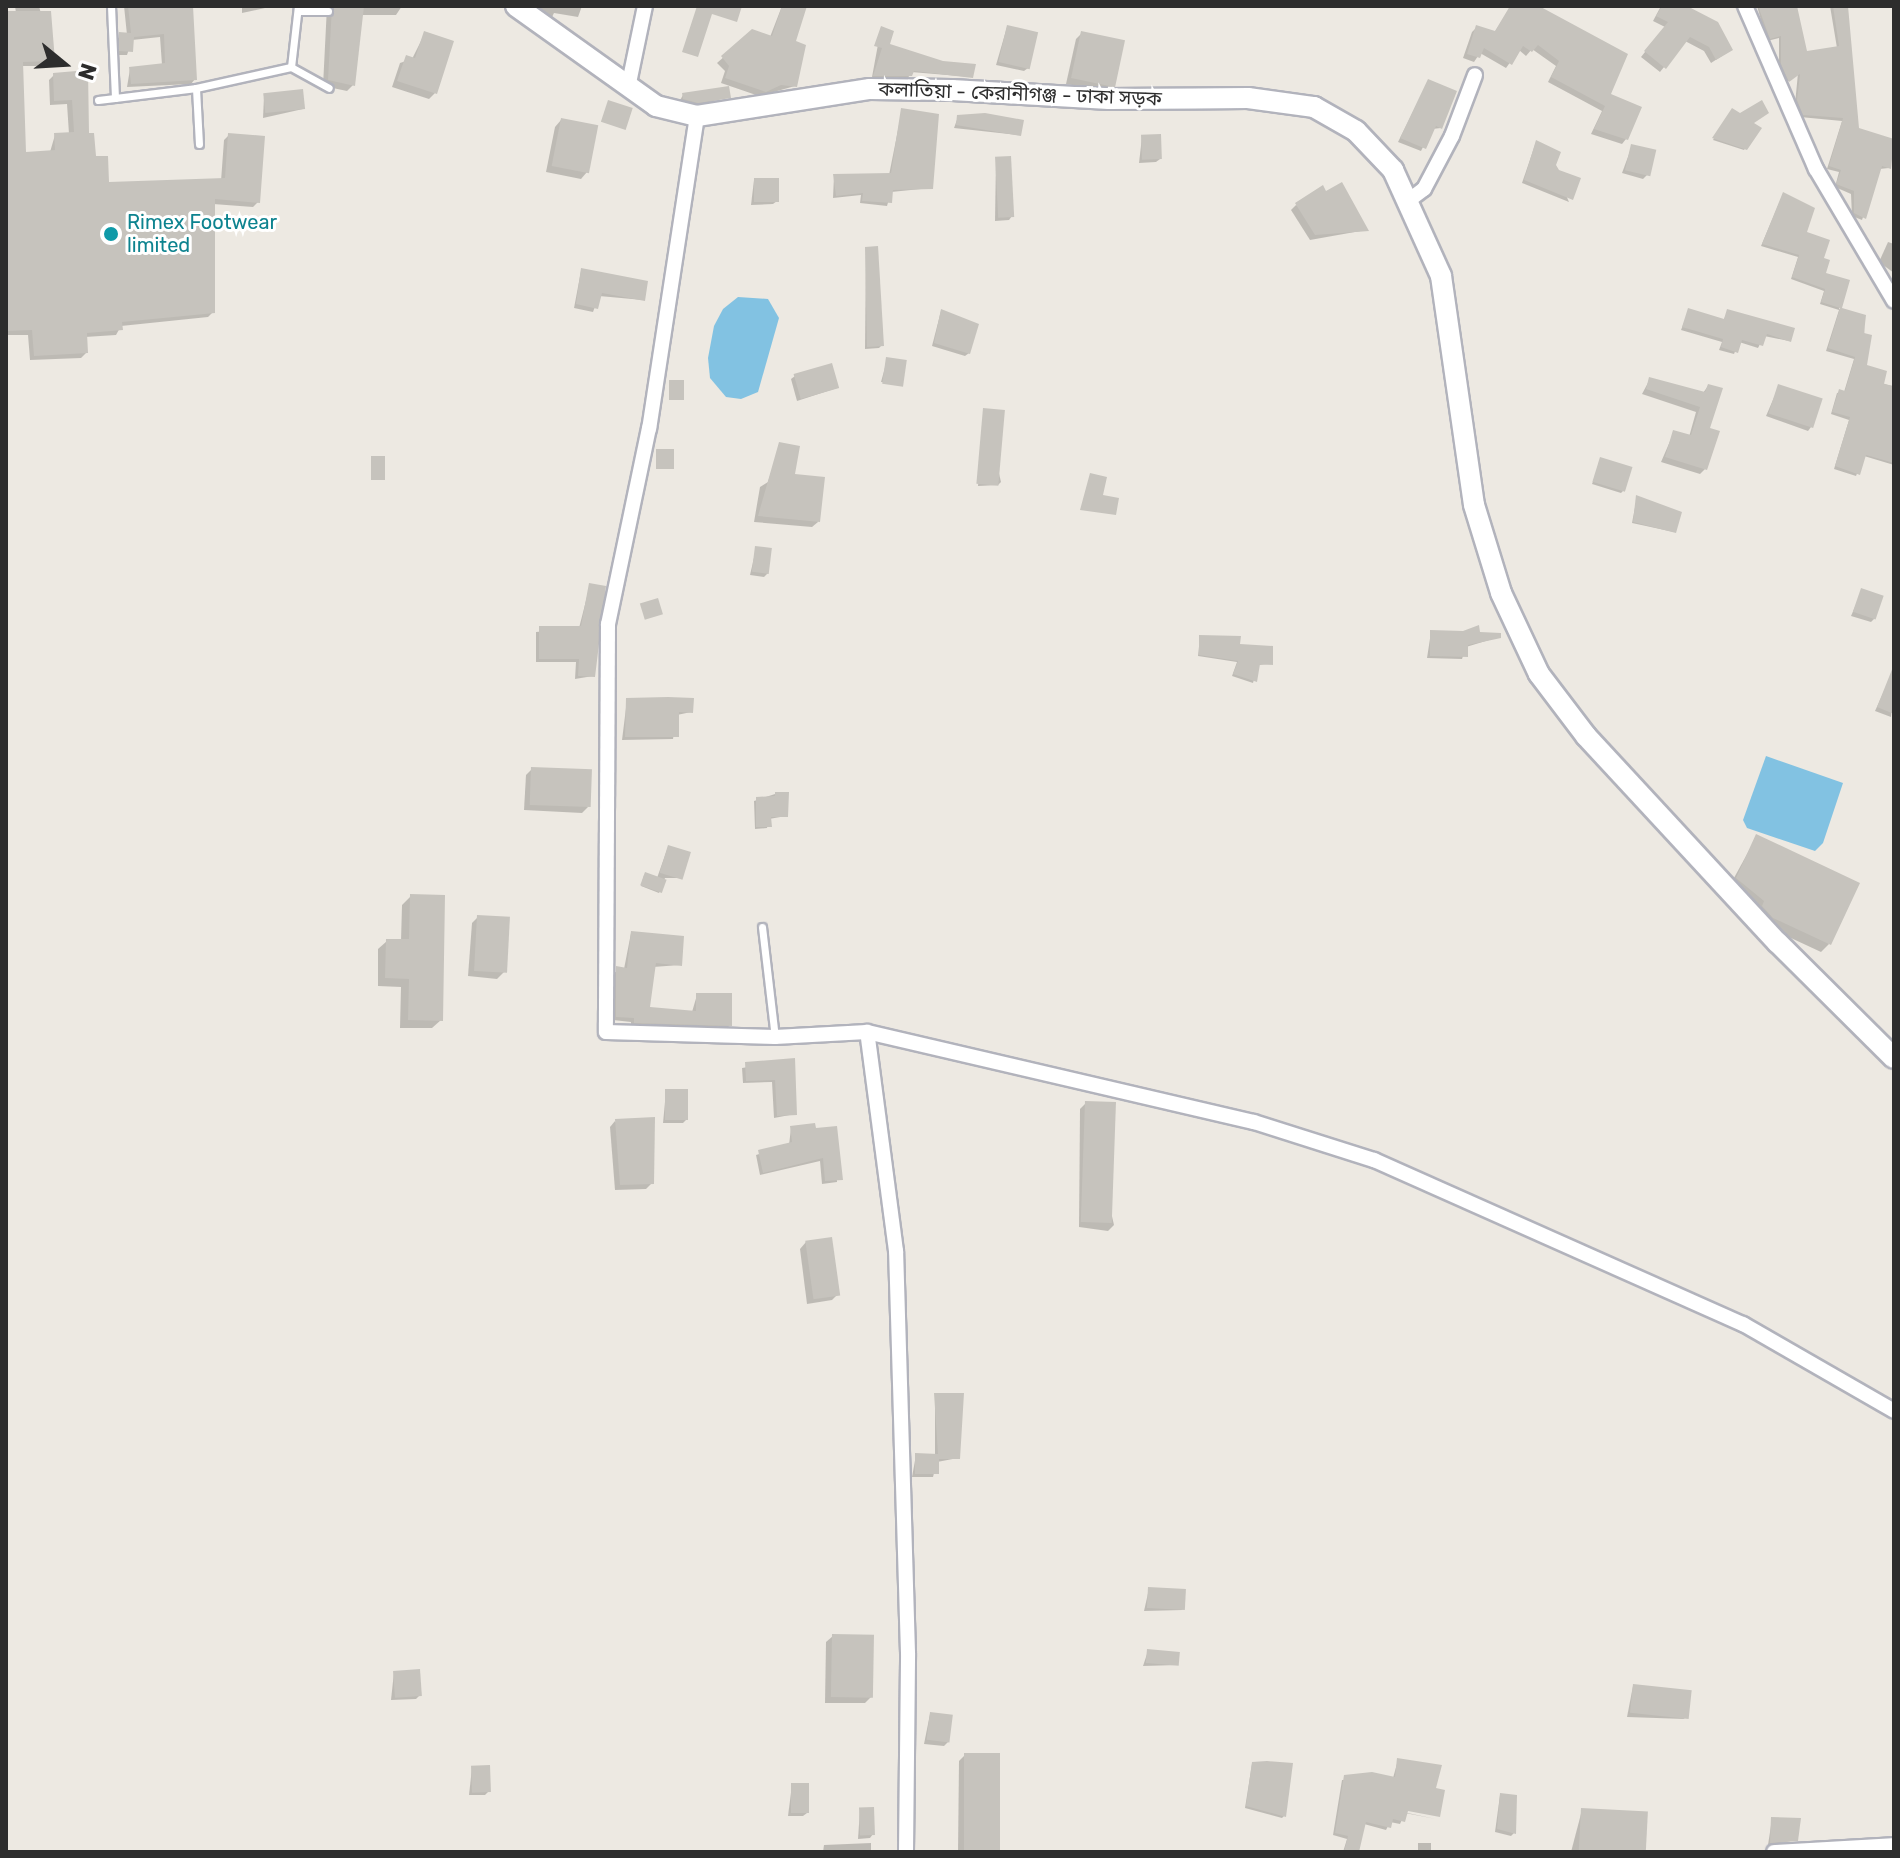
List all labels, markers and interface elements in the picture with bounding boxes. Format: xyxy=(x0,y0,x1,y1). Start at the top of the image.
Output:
north arrow xyxy=(24,24,104,104)
text: N xyxy=(72,60,103,83)
street label: কলাতিয়া - কেরানীগঞ্জ - ঢাকা সড়ক xyxy=(878,77,1162,111)
place label: Rimex Footwear limited xyxy=(127,210,277,257)
marker: Rimex Footwear limited xyxy=(102,225,120,243)

